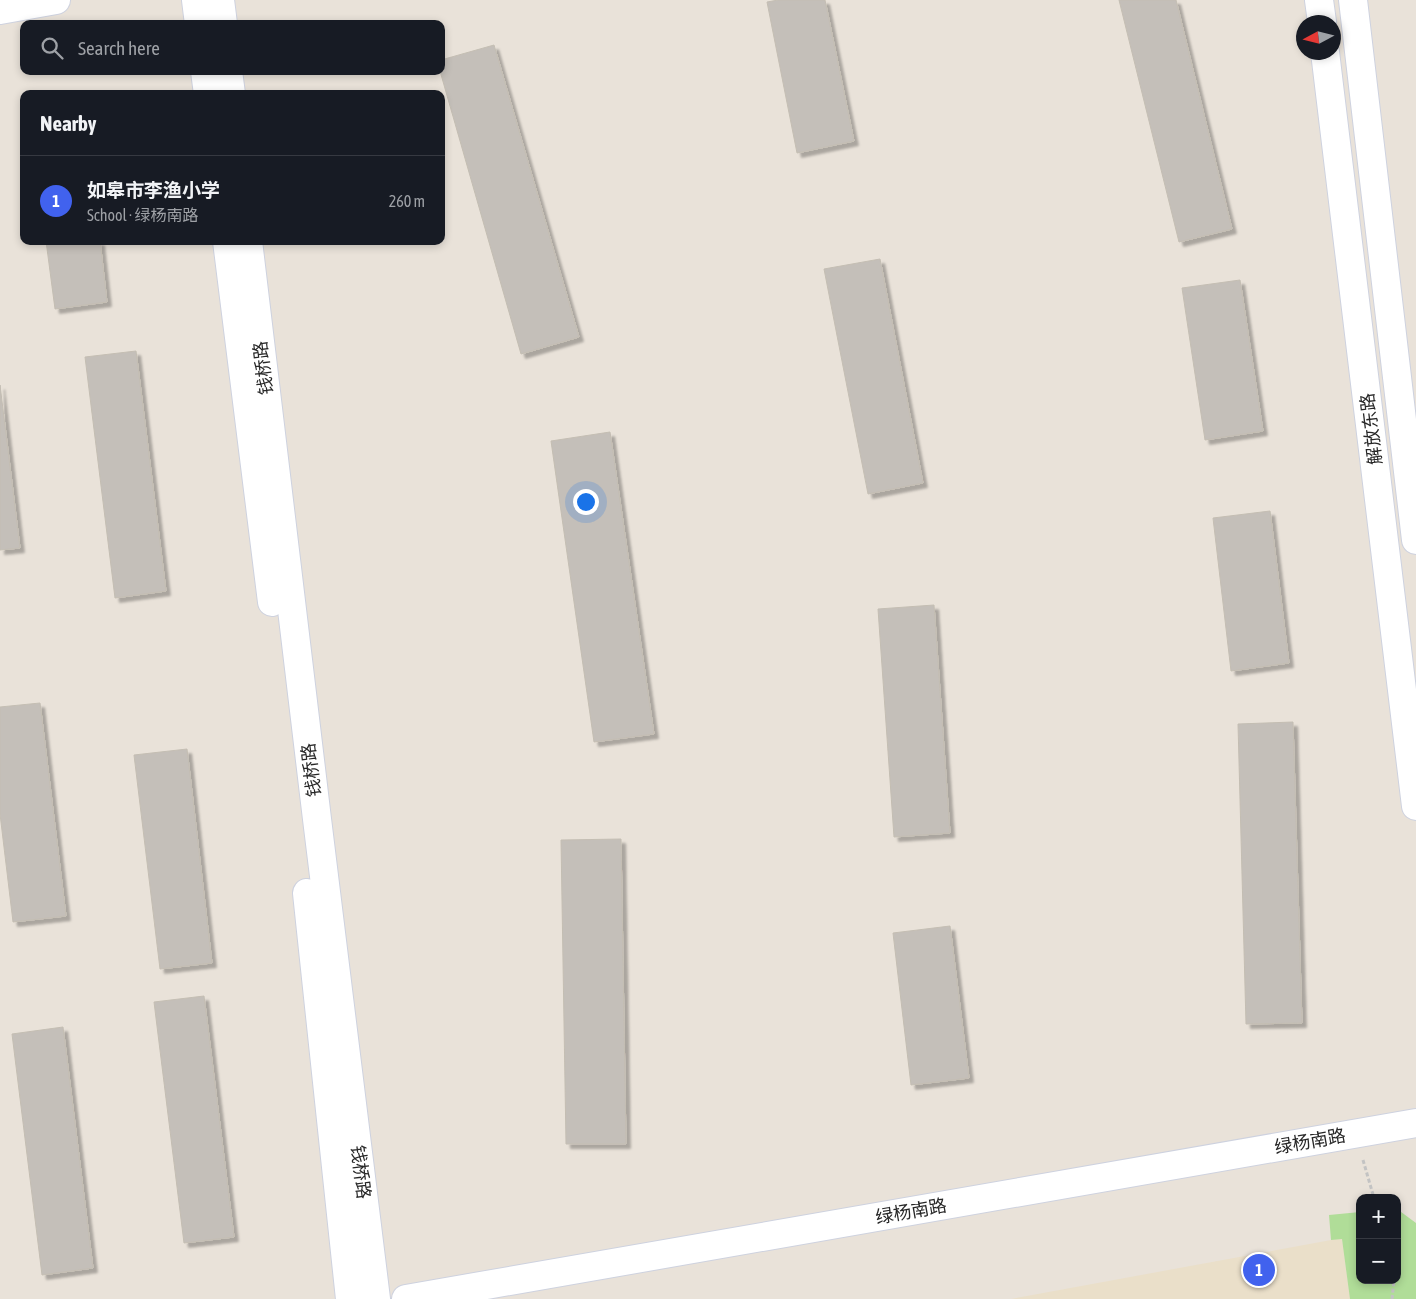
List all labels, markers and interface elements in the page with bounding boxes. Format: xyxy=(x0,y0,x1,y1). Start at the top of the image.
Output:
north arrow xyxy=(1296,15,1341,60)
search box xyxy=(20,20,445,75)
icon: search xyxy=(38,34,66,62)
text: Search here xyxy=(78,37,160,59)
text: Nearby xyxy=(40,111,96,135)
text: 如皋市李渔小学 xyxy=(87,179,220,201)
text: 1 xyxy=(52,192,60,210)
text: 260 m xyxy=(389,192,425,210)
text: School · 绿杨南路 xyxy=(87,206,199,224)
street label: 钱桥路 xyxy=(249,340,277,396)
street label: 解放东路 xyxy=(1356,392,1386,466)
your location xyxy=(573,489,599,515)
street label: 钱桥路 xyxy=(297,742,325,798)
street label: 绿杨南路 xyxy=(1273,1124,1347,1158)
street label: 钱桥路 xyxy=(347,1144,375,1200)
street label: 绿杨南路 xyxy=(874,1194,948,1228)
map controls xyxy=(1356,1194,1401,1284)
button: + xyxy=(1356,1194,1401,1239)
button: − xyxy=(1356,1239,1401,1284)
pin: 1 xyxy=(1243,1251,1275,1289)

